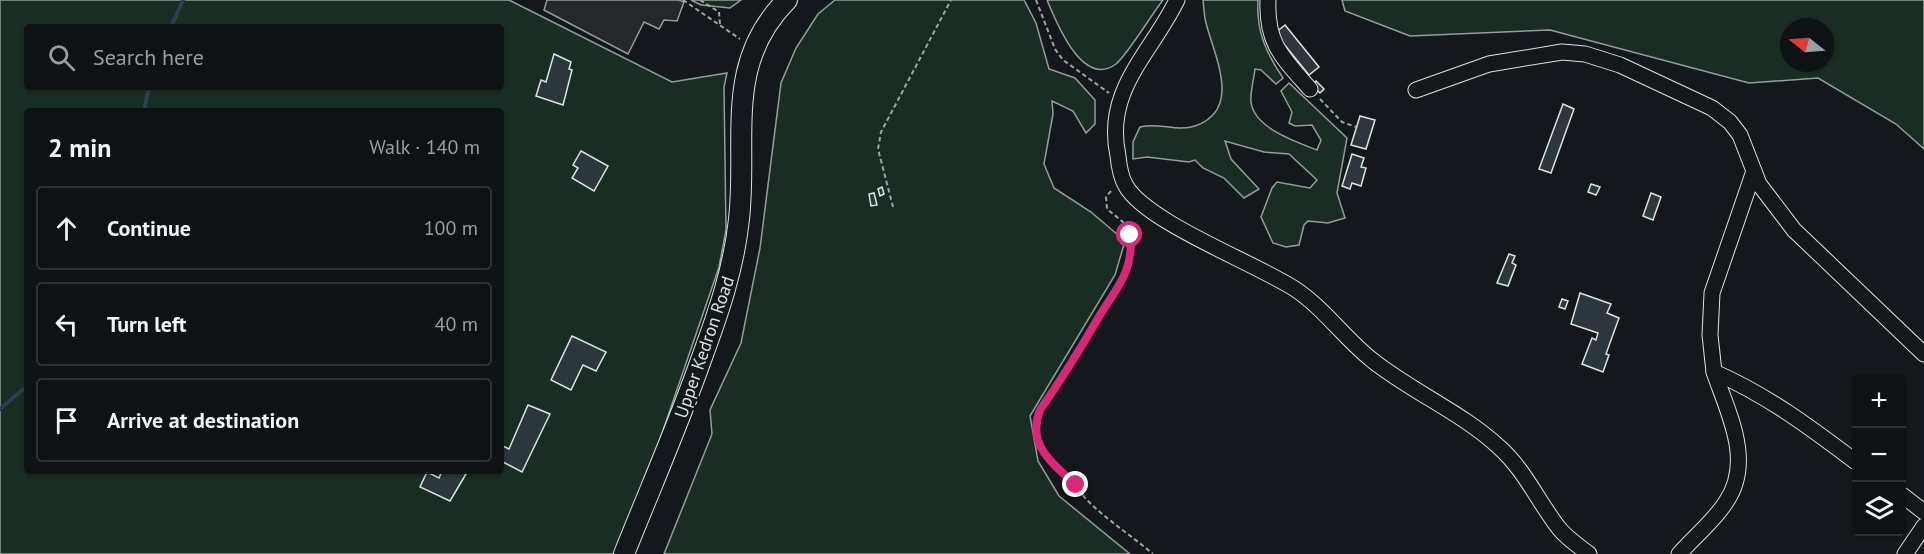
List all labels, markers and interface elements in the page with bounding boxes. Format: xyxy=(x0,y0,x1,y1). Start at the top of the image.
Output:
north arrow xyxy=(1780,18,1834,72)
search box xyxy=(24,24,504,90)
icon: search xyxy=(45,41,78,74)
text: Search here xyxy=(93,43,204,71)
text: 2 min xyxy=(48,131,111,164)
text: Walk · 140 m xyxy=(369,134,480,160)
icon: ahead xyxy=(50,212,83,245)
text: Continue xyxy=(107,214,191,242)
text: 100 m xyxy=(424,215,478,241)
route start xyxy=(1116,221,1142,247)
street label: Upper Kedron Road xyxy=(669,273,739,421)
icon: left xyxy=(50,308,83,341)
text: Turn left xyxy=(107,310,187,338)
text: 40 m xyxy=(435,311,478,337)
map controls xyxy=(1852,374,1906,536)
button: + xyxy=(1852,374,1906,428)
icon: arrive xyxy=(50,404,83,437)
text: Arrive at destination xyxy=(107,406,299,434)
button: − xyxy=(1852,428,1906,482)
route end xyxy=(1062,471,1088,497)
button: layers xyxy=(1852,482,1906,536)

